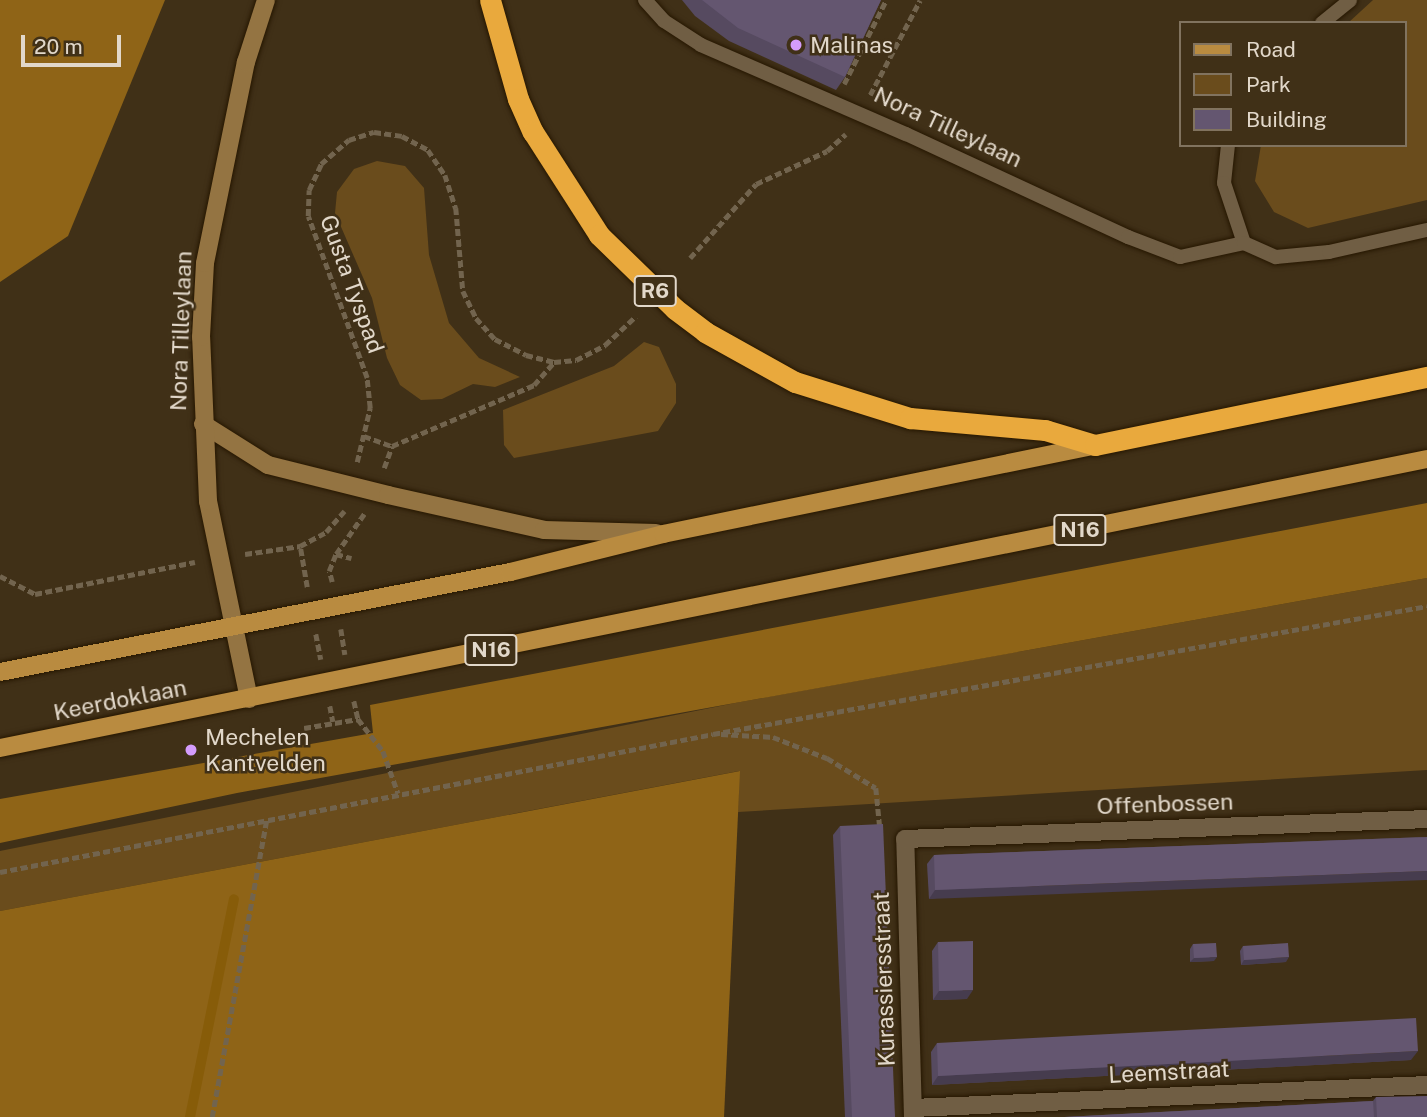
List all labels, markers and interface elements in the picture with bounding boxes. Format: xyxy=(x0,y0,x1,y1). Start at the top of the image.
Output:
scale bar xyxy=(24,21,124,65)
legend xyxy=(1178,21,1406,147)
place label: Malinas xyxy=(810,31,893,59)
text: 20 m xyxy=(34,34,83,59)
marker: Malinas xyxy=(788,37,804,53)
text: Road xyxy=(1246,37,1296,62)
text: Park xyxy=(1246,72,1291,97)
street label: Nora Tilleylaan xyxy=(870,81,1026,173)
text: Building xyxy=(1246,107,1327,132)
street label: Gusta Tyspad xyxy=(314,211,390,357)
street label: Nora Tilleylaan xyxy=(164,250,198,412)
road number: R6 xyxy=(632,274,678,308)
road number: N16 xyxy=(1052,512,1108,548)
road number: N16 xyxy=(463,632,519,668)
street label: Keerdoklaan xyxy=(51,674,189,726)
place label: Mechelen Kantvelden xyxy=(205,723,326,777)
marker: Mechelen Kantvelden xyxy=(183,742,199,758)
street label: Offenbossen xyxy=(1096,788,1234,820)
street label: Kurassiersstraat xyxy=(867,891,901,1067)
street label: Leemstraat xyxy=(1108,1055,1230,1089)

